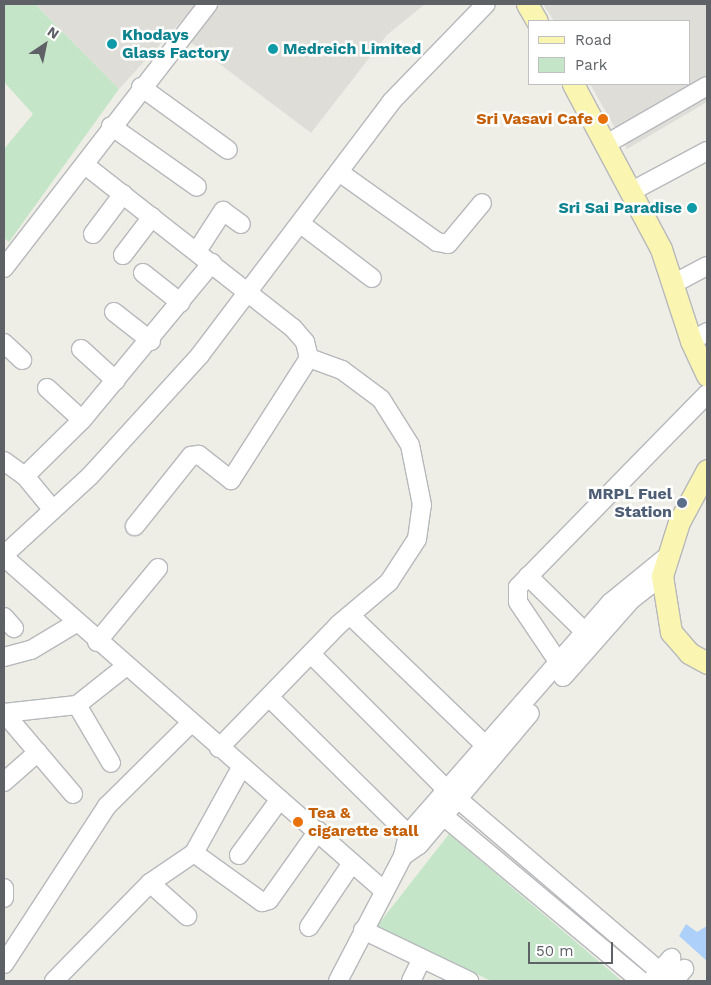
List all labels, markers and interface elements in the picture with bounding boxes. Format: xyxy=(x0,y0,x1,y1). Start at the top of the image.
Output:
north arrow xyxy=(20,20,70,70)
legend xyxy=(528,20,691,85)
text: N xyxy=(45,23,62,42)
place label: Khodays Glass Factory xyxy=(122,25,230,63)
text: Road xyxy=(575,31,612,49)
marker: Khodays Glass Factory xyxy=(106,38,118,50)
place label: Medreich Limited xyxy=(283,39,421,59)
marker: Medreich Limited xyxy=(267,43,279,55)
text: Park xyxy=(575,56,607,74)
place label: Sri Vasavi Cafe xyxy=(476,109,593,129)
marker: Sri Vasavi Cafe xyxy=(597,113,609,125)
place label: Sri Sai Paradise xyxy=(558,198,682,218)
marker: Sri Sai Paradise xyxy=(686,202,698,214)
place label: MRPL Fuel Station xyxy=(588,484,672,522)
marker: MRPL Fuel Station xyxy=(676,497,688,509)
place label: Tea & cigarette stall xyxy=(308,803,419,841)
marker: Tea & cigarette stall xyxy=(292,816,304,828)
scale bar xyxy=(531,932,616,964)
text: 50 m xyxy=(536,942,573,960)

